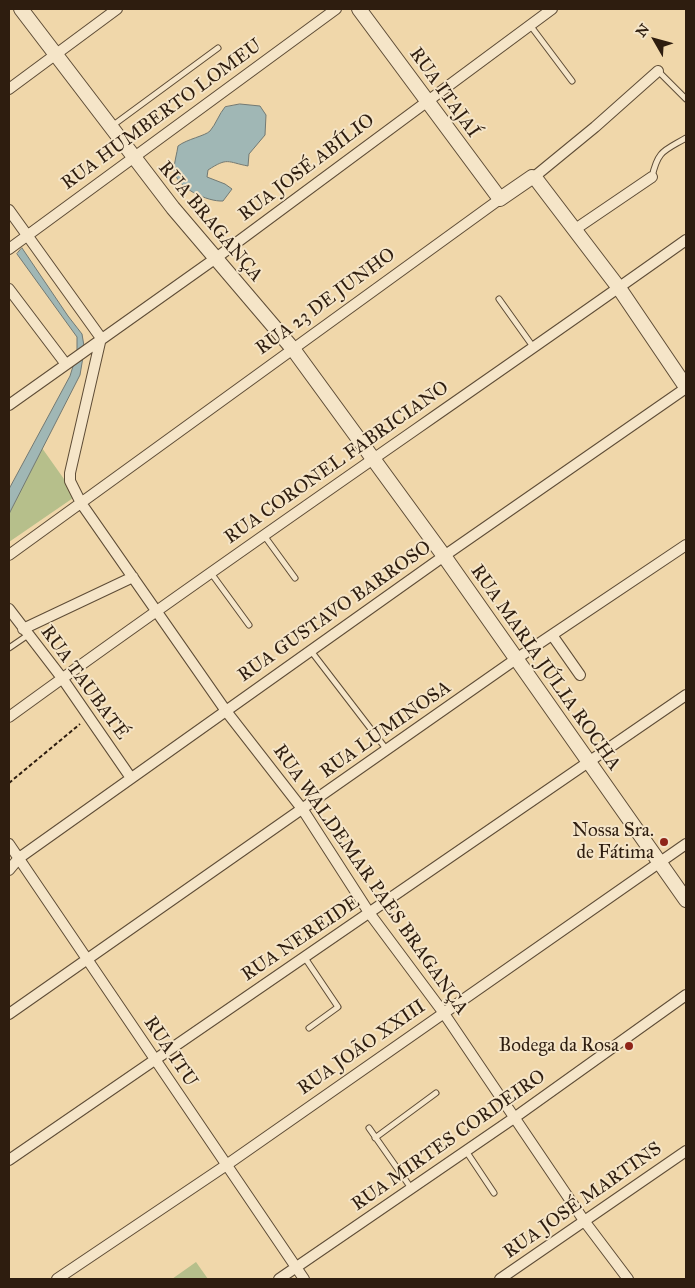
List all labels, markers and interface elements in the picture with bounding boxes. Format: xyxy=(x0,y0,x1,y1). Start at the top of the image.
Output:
north arrow xyxy=(630,15,680,65)
text: N xyxy=(632,21,653,40)
street label: RUA HUMBERTO LOMEU xyxy=(57,35,267,195)
street label: RUA ITAJAÍ xyxy=(404,44,484,142)
street label: RUA JOSÉ ABÍLIO xyxy=(235,109,379,227)
street label: RUA BRAGANÇA xyxy=(153,157,267,287)
street label: RUA 23 DE JUNHO xyxy=(252,244,400,360)
street label: RUA CORONEL FABRICIANO xyxy=(220,377,454,549)
street label: RUA GUSTAVO BARROSO xyxy=(234,536,436,688)
street label: RUA MARIA JÚLIA ROCHA xyxy=(465,561,625,775)
street label: RUA TAUBATÉ xyxy=(35,622,133,744)
street label: RUA LUMINOSA xyxy=(316,676,456,784)
street label: RUA WALDEMAR PAES BRAGANÇA xyxy=(268,741,472,1019)
place label: Nossa Sra. de Fátima xyxy=(572,820,654,864)
marker: Nossa Sra. de Fátima xyxy=(658,836,670,848)
street label: RUA NEREIDE xyxy=(238,891,364,987)
street label: RUA JOÃO XXIII xyxy=(294,996,430,1100)
street label: RUA ITU xyxy=(138,1012,202,1092)
place label: Bodega da Rosa xyxy=(499,1035,619,1057)
marker: Bodega da Rosa xyxy=(623,1040,635,1052)
street label: RUA MIRTES CORDEIRO xyxy=(348,1065,550,1217)
street label: RUA JOSÉ MARTINS xyxy=(499,1138,667,1264)

